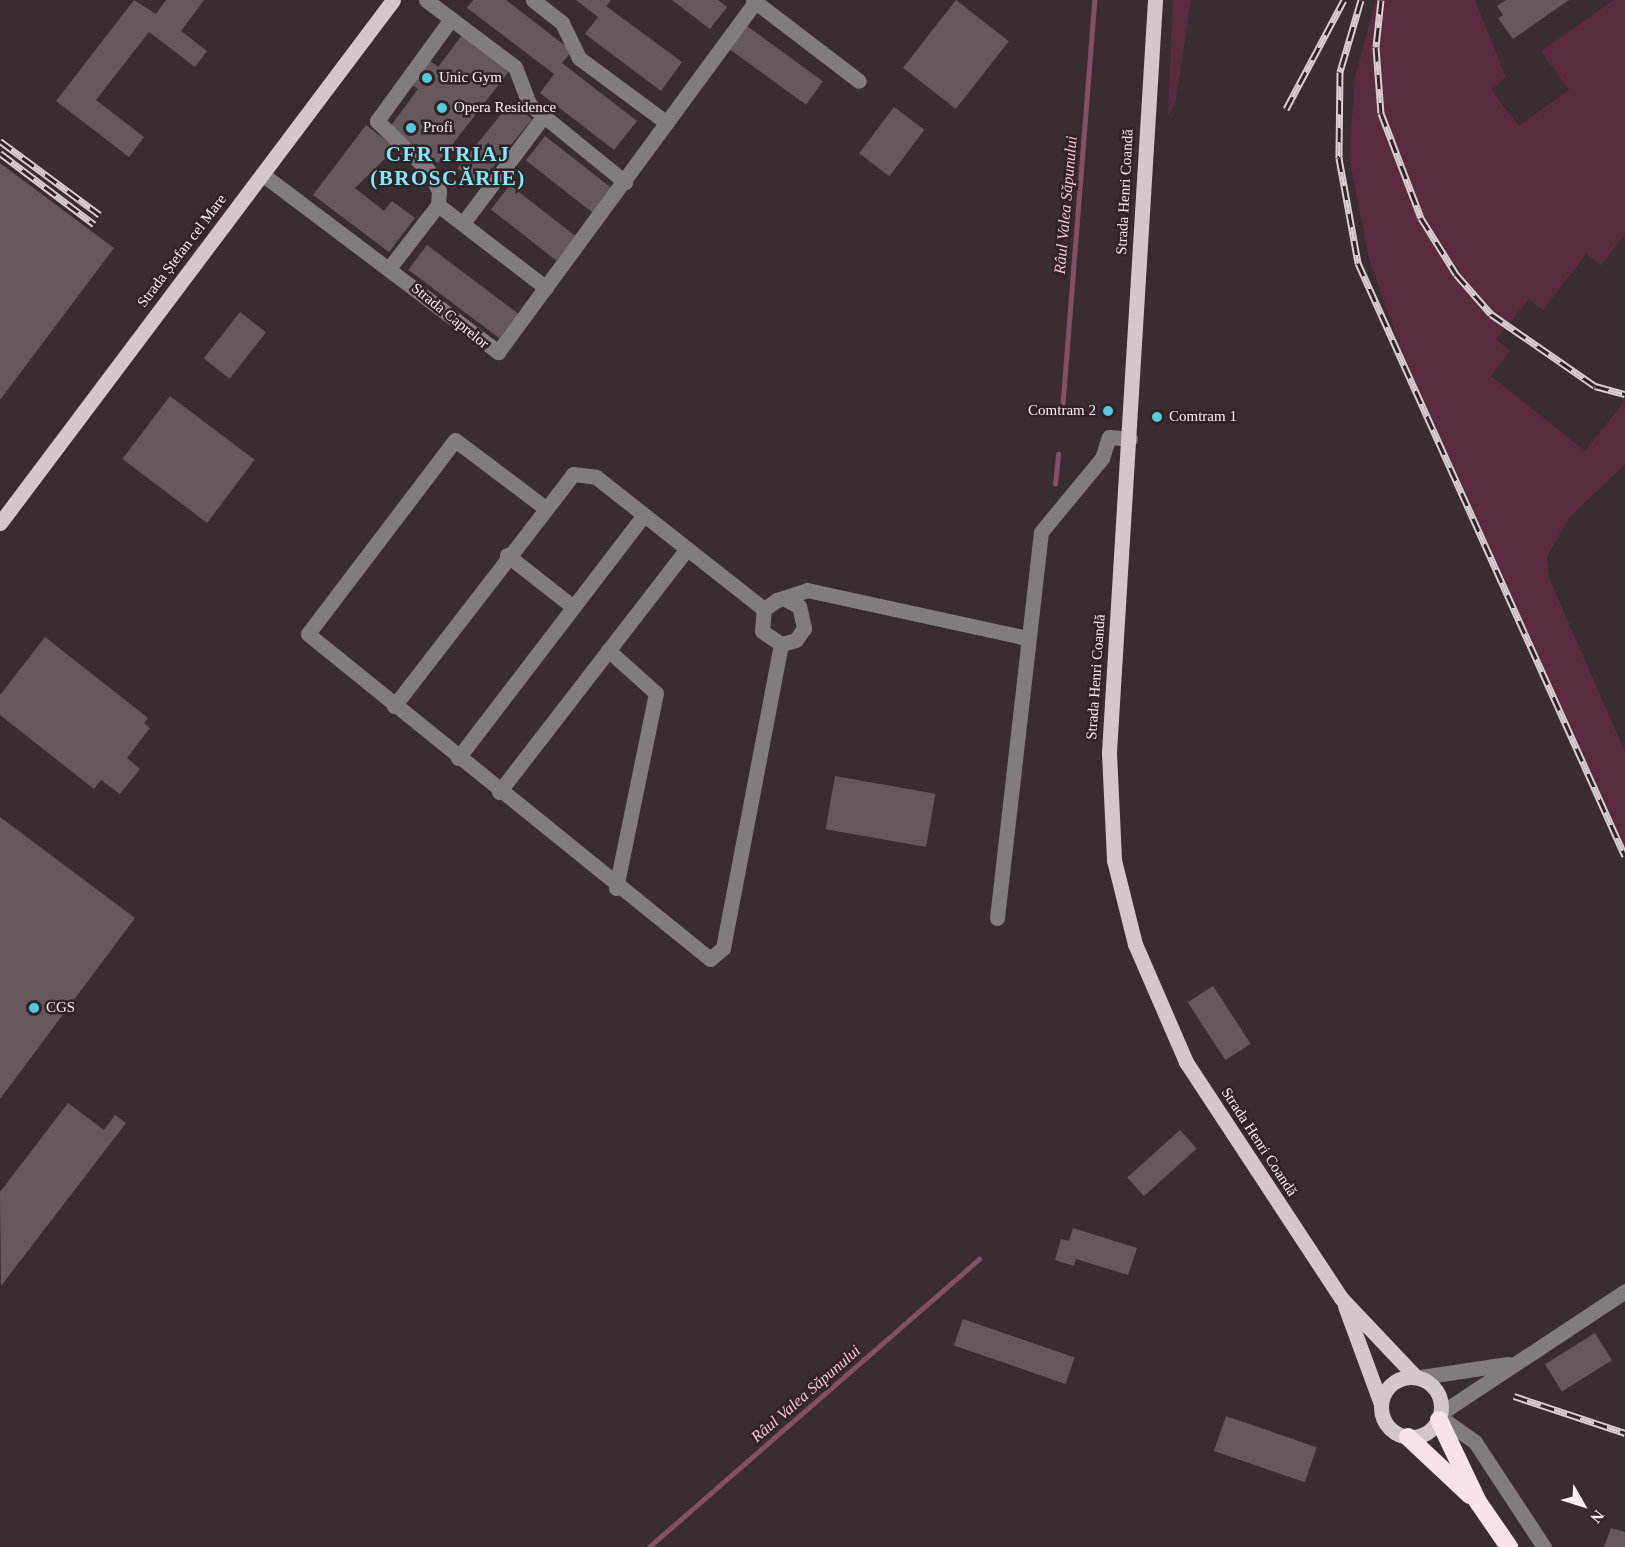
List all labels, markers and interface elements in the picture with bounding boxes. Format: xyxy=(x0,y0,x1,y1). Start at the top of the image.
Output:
place label: Unic Gym xyxy=(439,69,502,87)
marker: Unic Gym xyxy=(420,71,434,85)
place label: Opera Residence xyxy=(454,99,556,117)
marker: Opera Residence xyxy=(435,101,449,115)
place label: Profi xyxy=(423,119,453,137)
marker: Profi xyxy=(404,121,418,135)
street label: Strada Henri Coandă xyxy=(1113,129,1137,255)
water label: Râul Valea Săpunului xyxy=(1050,135,1082,275)
district label: CFR TRIAJ (BROSCĂRIE) xyxy=(370,141,526,191)
street label: Strada Ștefan cel Mare xyxy=(134,191,230,311)
street label: Strada Caprelor xyxy=(408,279,492,353)
place label: Comtram 2 xyxy=(1028,402,1096,420)
marker: Comtram 2 xyxy=(1101,404,1115,418)
place label: Comtram 1 xyxy=(1169,408,1237,426)
marker: Comtram 1 xyxy=(1150,410,1164,424)
street label: Strada Henri Coandă xyxy=(1083,614,1109,740)
place label: CGS xyxy=(46,999,75,1017)
marker: CGS xyxy=(27,1001,41,1015)
street label: Strada Henri Coandă xyxy=(1217,1084,1301,1200)
water label: Râul Valea Săpunului xyxy=(747,1341,865,1447)
north arrow xyxy=(1553,1475,1613,1535)
text: N xyxy=(1587,1507,1608,1526)

